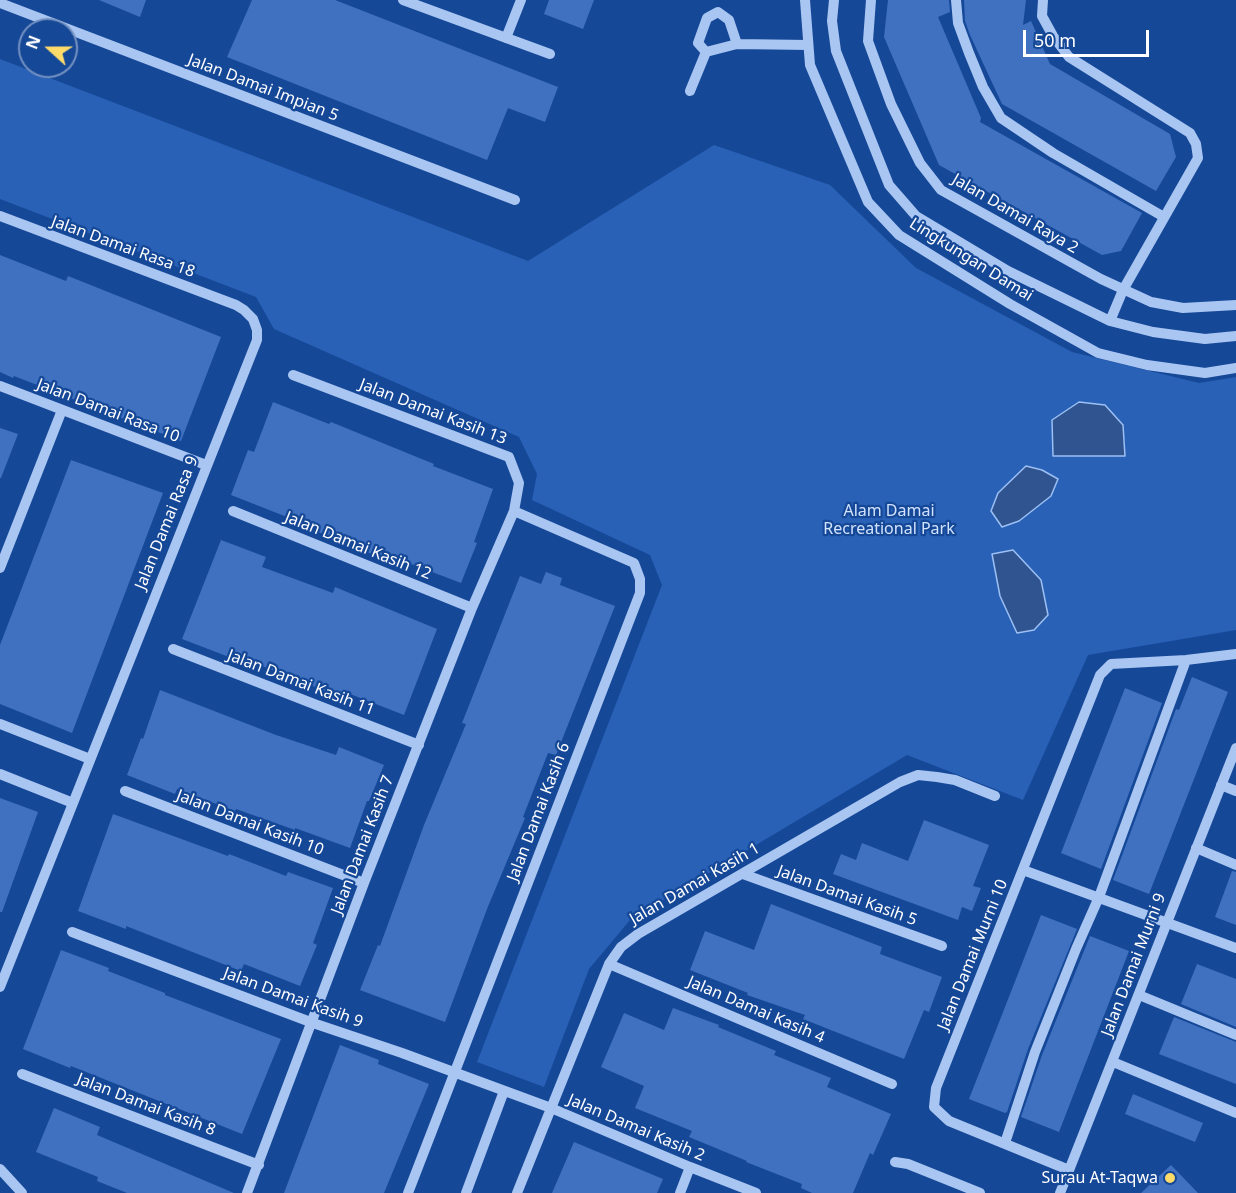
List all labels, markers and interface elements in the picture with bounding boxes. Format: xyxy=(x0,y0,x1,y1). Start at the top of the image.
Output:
north arrow xyxy=(18,18,78,78)
scale bar xyxy=(1026,18,1152,56)
text: 50 m xyxy=(1034,28,1076,52)
text: N xyxy=(20,32,46,52)
street label: Jalan Damai Impian 5 xyxy=(185,50,341,126)
street label: Jalan Damai Raya 2 xyxy=(948,170,1082,258)
street label: Jalan Damai Rasa 18 xyxy=(49,212,197,282)
street label: Lingkungan Damai xyxy=(906,214,1036,306)
street label: Jalan Damai Rasa 10 xyxy=(34,375,182,447)
street label: Jalan Damai Kasih 13 xyxy=(357,375,509,449)
street label: Jalan Damai Rasa 9 xyxy=(131,453,203,593)
park label: Alam Damai Recreational Park xyxy=(823,501,955,539)
street label: Jalan Damai Kasih 12 xyxy=(282,508,434,584)
street label: Jalan Damai Kasih 11 xyxy=(225,646,377,720)
street label: Jalan Damai Kasih 6 xyxy=(504,740,574,884)
street label: Jalan Damai Kasih 7 xyxy=(328,773,398,917)
street label: Jalan Damai Kasih 10 xyxy=(174,786,326,860)
street label: Jalan Damai Kasih 1 xyxy=(626,839,764,929)
street label: Jalan Damai Kasih 5 xyxy=(775,862,919,930)
street label: Jalan Damai Murni 10 xyxy=(934,877,1012,1033)
street label: Jalan Damai Murni 9 xyxy=(1098,891,1170,1039)
street label: Jalan Damai Kasih 9 xyxy=(221,964,365,1032)
street label: Jalan Damai Kasih 4 xyxy=(684,972,828,1048)
street label: Jalan Damai Kasih 8 xyxy=(74,1070,218,1140)
street label: Jalan Damai Kasih 2 xyxy=(564,1090,708,1166)
place label: Surau At-Taqwa xyxy=(1042,1168,1158,1188)
marker: Surau At-Taqwa xyxy=(1163,1171,1177,1185)

